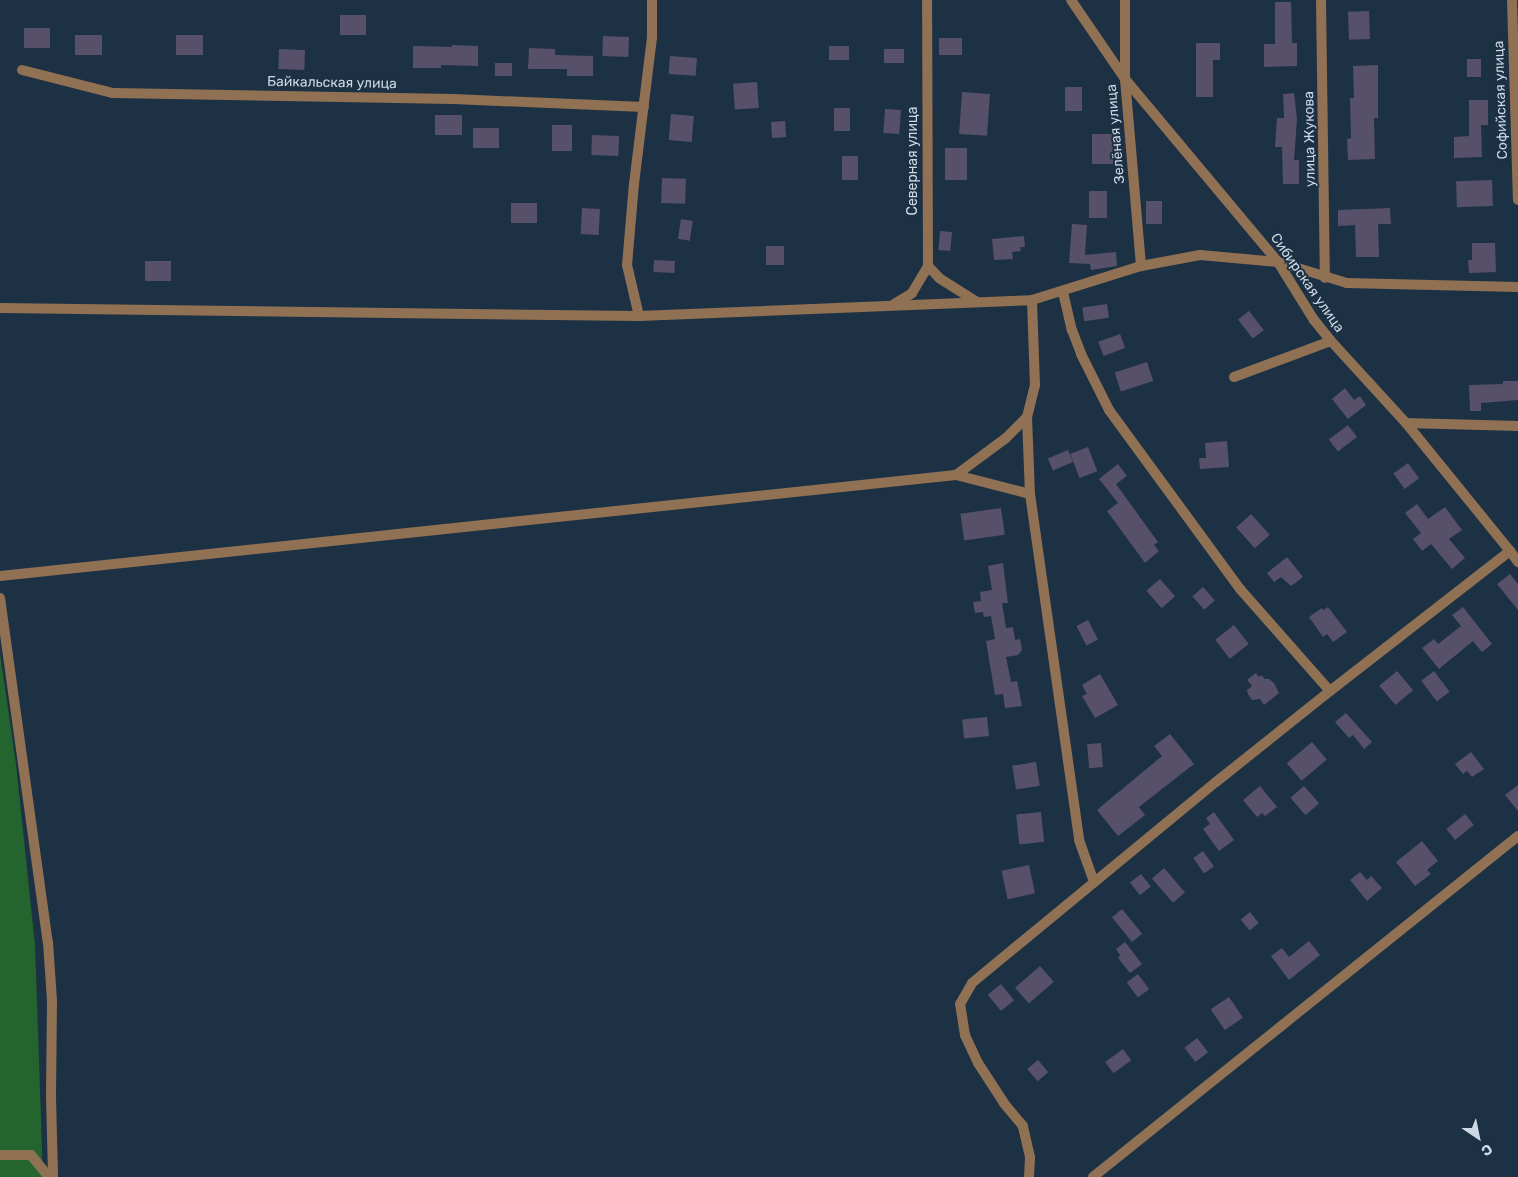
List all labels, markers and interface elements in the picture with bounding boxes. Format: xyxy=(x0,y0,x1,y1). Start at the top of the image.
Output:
street label: Софийская улица xyxy=(1491,40,1511,160)
street label: Байкальская улица xyxy=(267,73,397,93)
street label: Зелёная улица xyxy=(1103,83,1129,185)
street label: улица Жукова xyxy=(1301,91,1319,187)
street label: Северная улица xyxy=(905,107,921,215)
street label: Сибирская улица xyxy=(1267,230,1347,336)
north arrow xyxy=(1453,1112,1503,1162)
text: С xyxy=(1478,1140,1496,1160)

